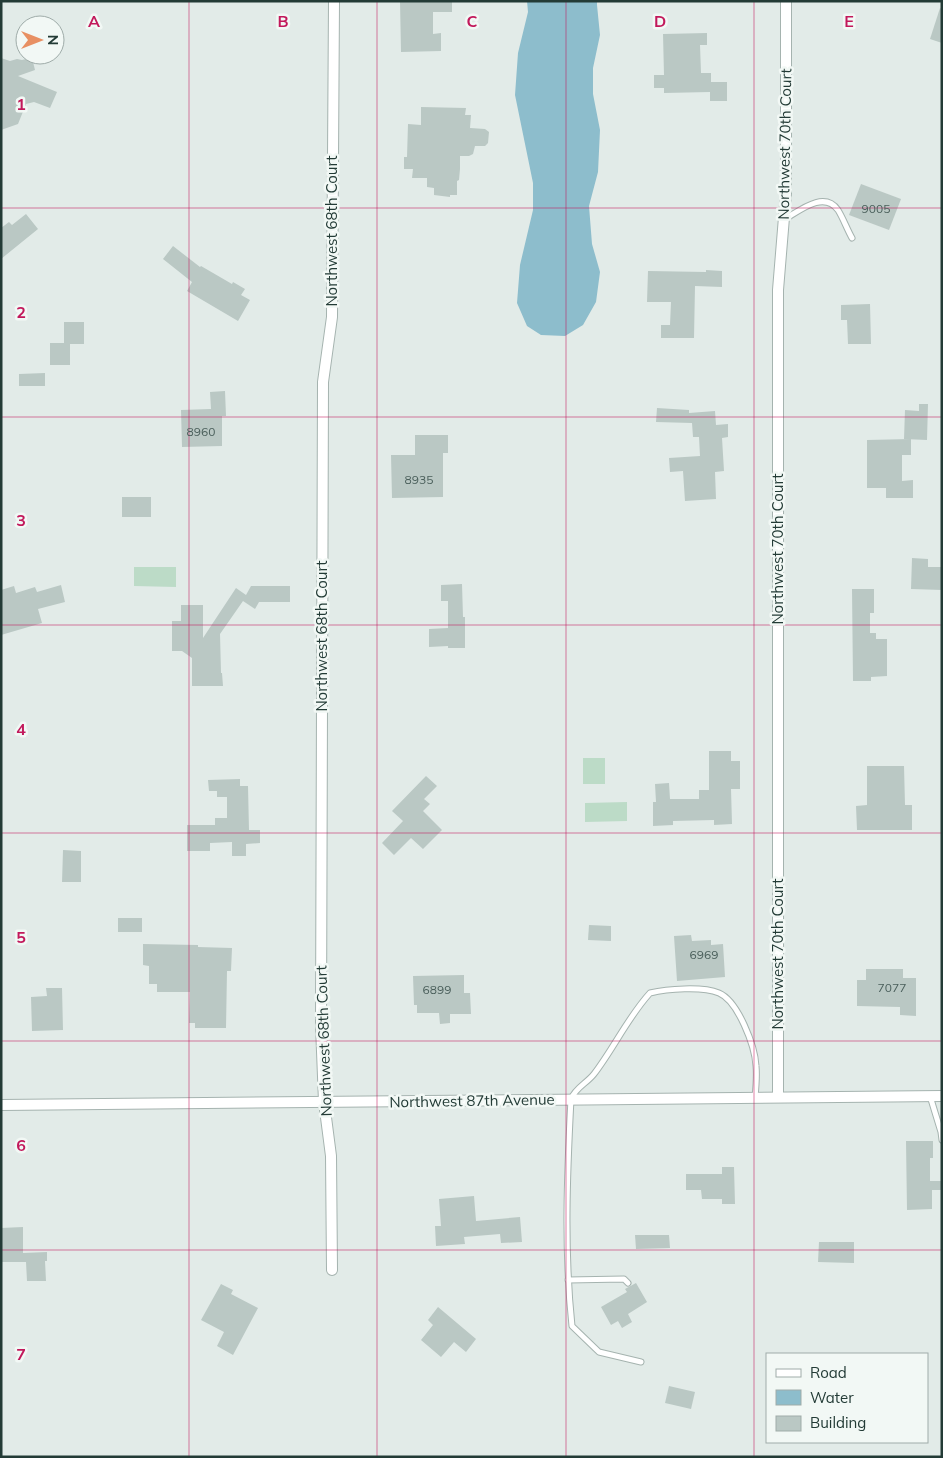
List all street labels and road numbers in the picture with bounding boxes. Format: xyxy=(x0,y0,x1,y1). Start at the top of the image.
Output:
street label: Northwest 70th Court xyxy=(774,68,795,220)
street label: Northwest 68th Court xyxy=(322,155,341,307)
street label: Northwest 70th Court xyxy=(768,473,787,625)
street label: Northwest 68th Court xyxy=(312,560,331,712)
street label: Northwest 70th Court xyxy=(768,878,787,1030)
street label: Northwest 68th Court xyxy=(311,965,336,1117)
street label: Northwest 87th Avenue xyxy=(389,1090,555,1111)

